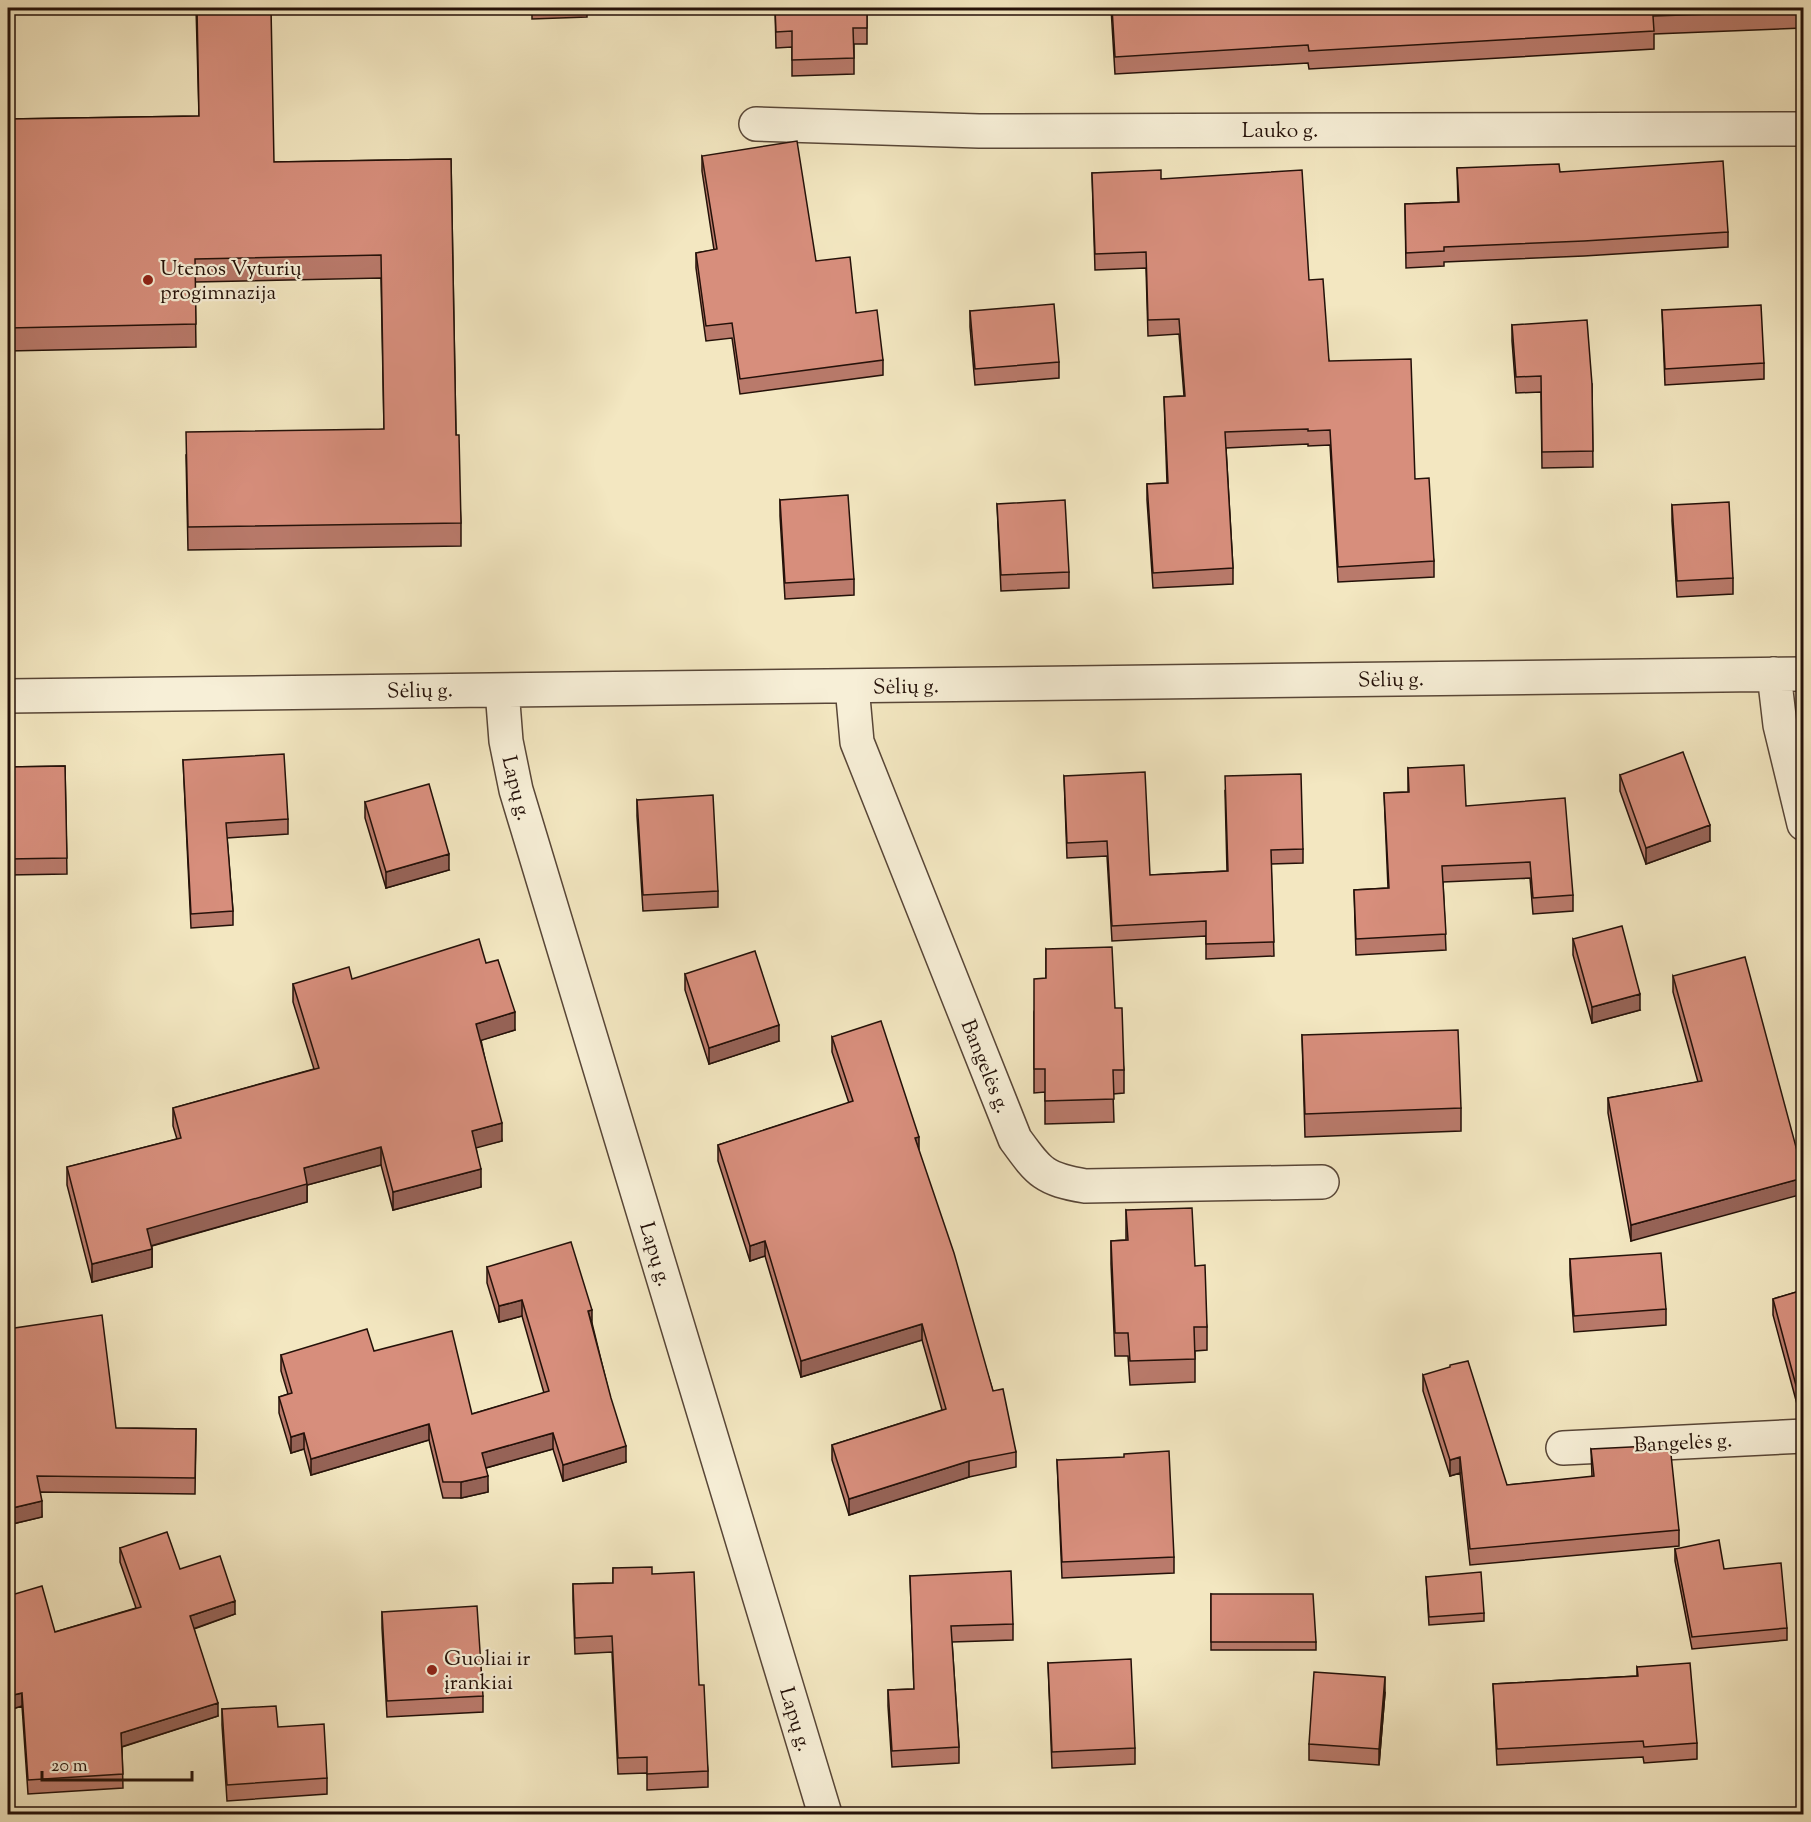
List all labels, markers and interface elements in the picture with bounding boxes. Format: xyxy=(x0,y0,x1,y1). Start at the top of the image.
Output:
street label: Lauko g. xyxy=(1242,117,1318,147)
place label: Utenos Vyturių progimnazija xyxy=(160,255,302,309)
marker: Utenos Vyturių progimnazija xyxy=(141,273,155,287)
street label: Sėlių g. xyxy=(1358,665,1424,697)
street label: Sėlių g. xyxy=(873,672,939,704)
street label: Sėlių g. xyxy=(387,676,453,708)
street label: Lapų g. xyxy=(493,753,538,824)
street label: Bangelės g. xyxy=(952,1015,1017,1118)
street label: Lapų g. xyxy=(630,1219,678,1290)
street label: Bangelės g. xyxy=(1633,1426,1733,1462)
place label: Guoliai ir įrankiai xyxy=(444,1645,530,1699)
marker: Guoliai ir įrankiai xyxy=(425,1663,439,1677)
street label: Lapų g. xyxy=(770,1684,818,1755)
scale bar xyxy=(42,1744,192,1782)
text: 20 m xyxy=(51,1754,88,1780)

